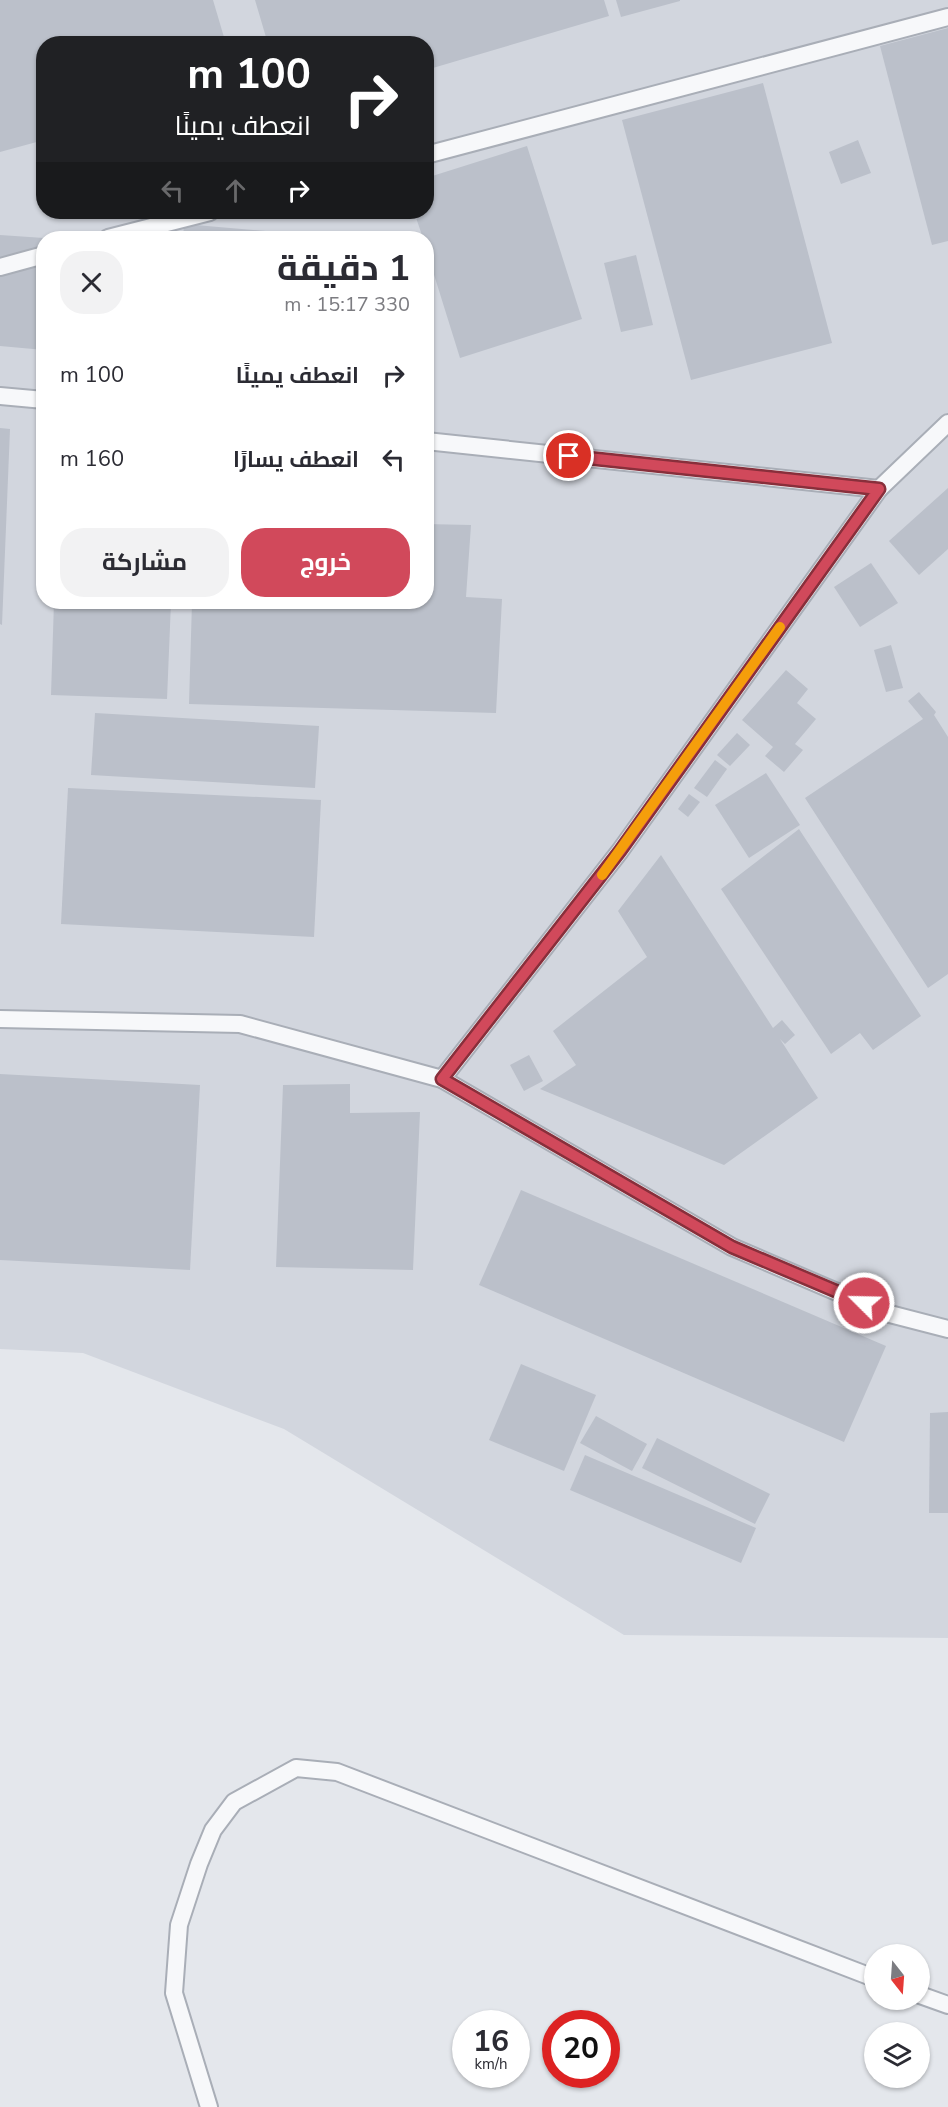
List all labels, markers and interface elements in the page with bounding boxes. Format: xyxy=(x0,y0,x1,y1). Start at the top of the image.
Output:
text: 100 m xyxy=(187,46,311,103)
icon: right xyxy=(332,60,410,138)
text: انعطف يمينًا xyxy=(174,108,311,145)
icon: left xyxy=(156,174,189,207)
icon: ahead xyxy=(219,174,252,207)
icon: right xyxy=(282,174,315,207)
text: 1 دقيقة xyxy=(277,244,410,293)
button: close xyxy=(60,251,123,314)
text: 330 m · 15:17 xyxy=(284,291,410,318)
icon: right xyxy=(377,359,410,392)
text: 100 m xyxy=(60,360,124,390)
text: انعطف يمينًا xyxy=(236,361,359,391)
pin xyxy=(543,430,594,481)
icon: arrive xyxy=(552,439,585,472)
icon: left xyxy=(377,443,410,476)
text: 160 m xyxy=(60,444,124,474)
text: انعطف يسارًا xyxy=(233,445,359,475)
button: مشاركة xyxy=(60,528,229,597)
button: خروج xyxy=(241,528,410,597)
position arrow xyxy=(832,1271,896,1335)
north arrow xyxy=(864,1944,930,2010)
map controls xyxy=(864,1944,930,2088)
speed limit sign: 20 xyxy=(542,2010,620,2088)
text: 16 xyxy=(473,2021,509,2062)
button: layers xyxy=(864,2022,930,2088)
text: km/h xyxy=(474,2054,508,2074)

